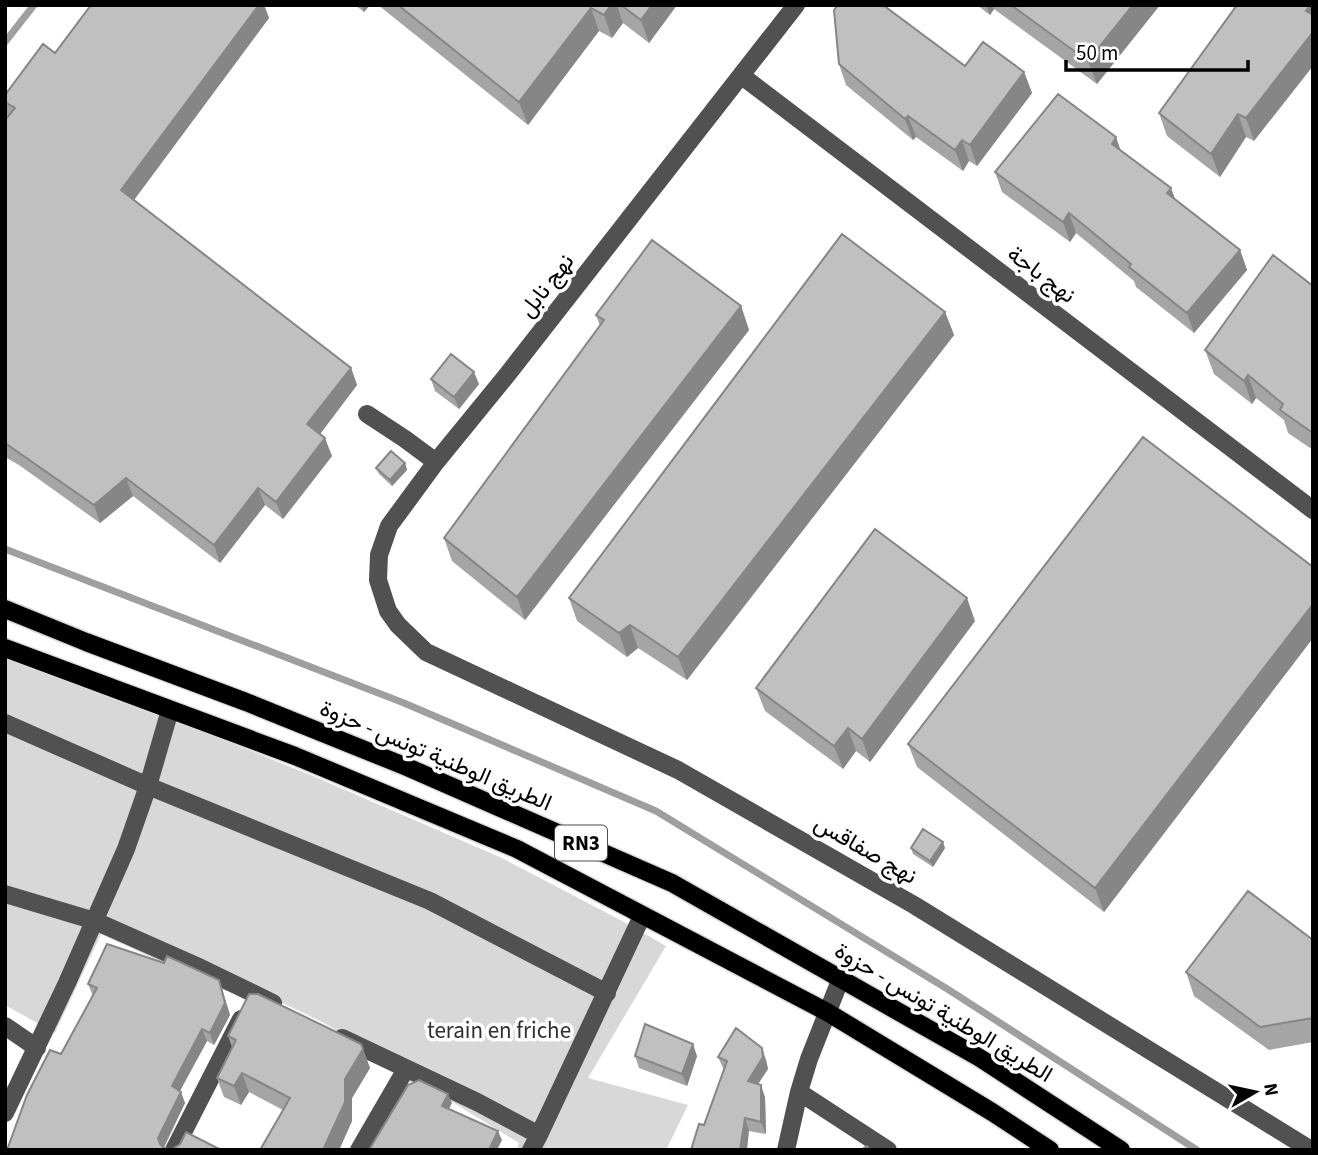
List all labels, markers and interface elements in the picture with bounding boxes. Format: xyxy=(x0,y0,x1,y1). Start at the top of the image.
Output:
scale bar xyxy=(1066,28,1248,72)
text: 50 m xyxy=(1076,38,1118,68)
street label: نهج باجة xyxy=(1000,238,1083,311)
street label: نهج نابل xyxy=(511,246,582,324)
street label: الطريق الوطنية تونس - حزوة xyxy=(315,692,557,819)
street label: نهج صفاقس xyxy=(808,807,923,892)
road number: RN3 xyxy=(555,826,607,860)
street label: الطريق الوطنية تونس - حزوة xyxy=(828,934,1059,1091)
park label: terain en friche xyxy=(427,1014,571,1047)
north arrow xyxy=(1220,1057,1290,1127)
text: N xyxy=(1256,1081,1285,1098)

